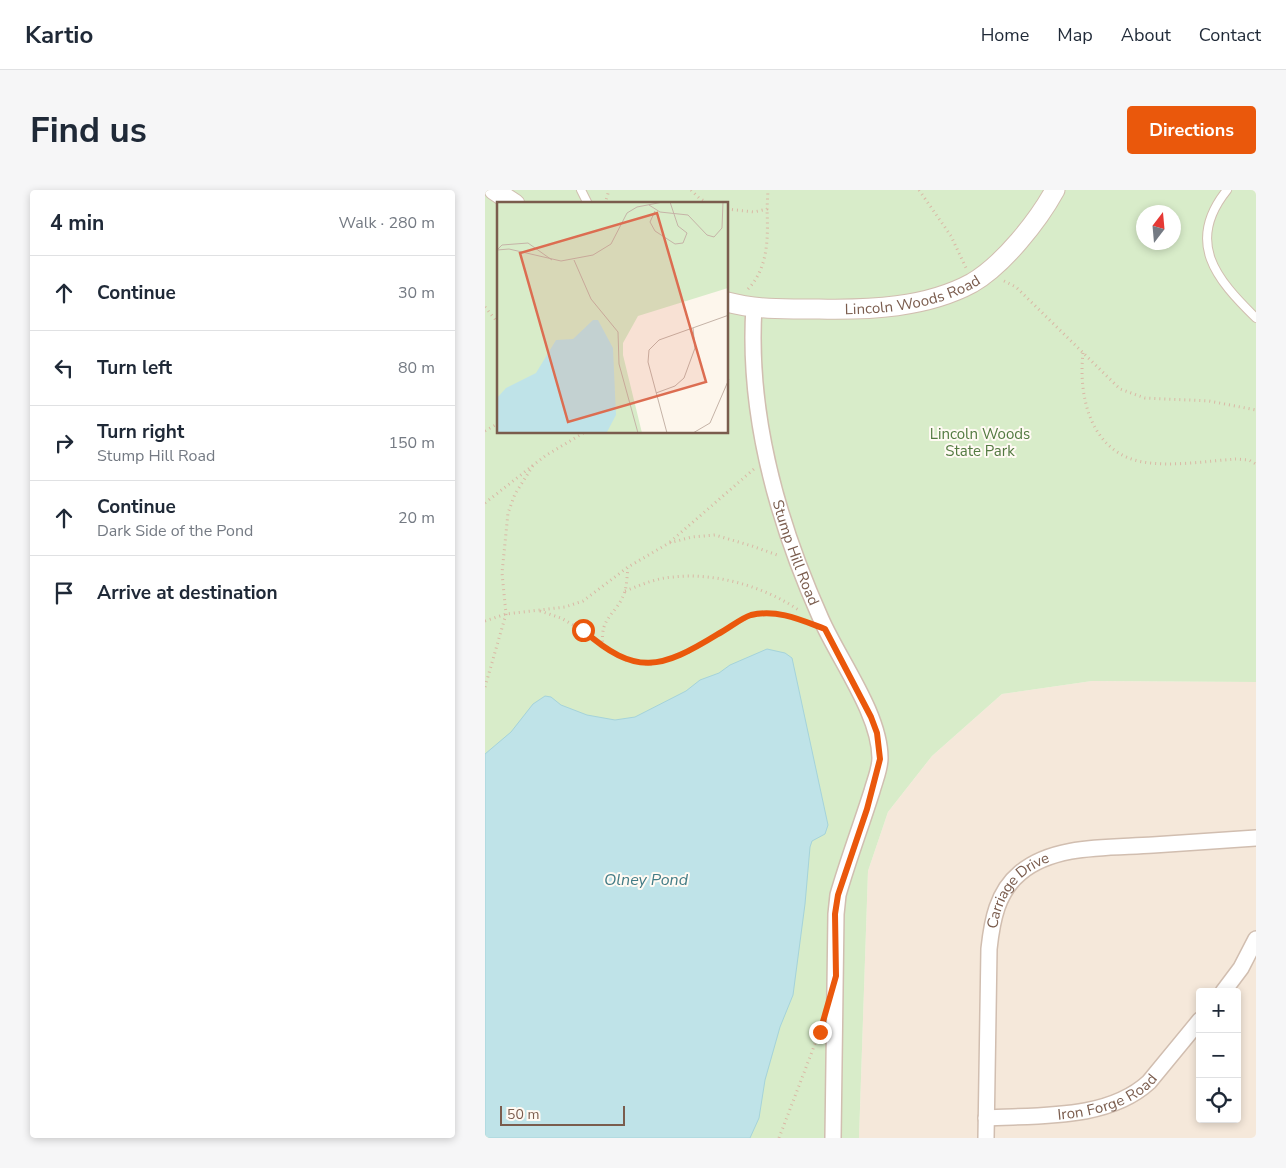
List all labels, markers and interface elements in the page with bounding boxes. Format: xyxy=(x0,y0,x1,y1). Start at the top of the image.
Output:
text: Kartio xyxy=(25,19,93,51)
text: Home xyxy=(981,23,1029,47)
text: Map xyxy=(1057,23,1093,47)
text: About xyxy=(1121,23,1171,47)
text: Contact xyxy=(1199,23,1261,47)
button: Directions xyxy=(1127,106,1256,154)
text: Find us xyxy=(30,107,147,154)
inset map xyxy=(497,202,729,434)
north arrow xyxy=(1136,205,1181,250)
text: 4 min xyxy=(50,209,104,237)
text: Walk · 280 m xyxy=(339,212,435,234)
street label: Lincoln Woods Road xyxy=(845,270,984,319)
icon: ahead xyxy=(50,279,78,307)
text: Continue xyxy=(97,280,176,306)
text: 30 m xyxy=(398,282,435,304)
icon: left xyxy=(50,354,78,382)
text: Turn left xyxy=(97,355,172,381)
text: 80 m xyxy=(398,357,435,379)
text: Turn right xyxy=(97,419,184,445)
park label: Lincoln Woods State Park xyxy=(930,424,1030,461)
icon: right xyxy=(50,429,78,457)
text: 150 m xyxy=(388,432,435,454)
text: Stump Hill Road xyxy=(97,445,215,467)
text: Continue xyxy=(97,494,176,520)
street label: Stump Hill Road xyxy=(768,497,824,609)
icon: ahead xyxy=(50,504,78,532)
text: 20 m xyxy=(398,507,435,529)
text: Dark Side of the Pond xyxy=(97,520,253,542)
icon: arrive xyxy=(50,579,78,607)
text: Arrive at destination xyxy=(97,580,278,606)
route start xyxy=(572,619,595,642)
street label: Carriage Drive xyxy=(982,848,1052,930)
water label: Olney Pond xyxy=(604,869,689,891)
map controls xyxy=(1196,988,1241,1123)
button: + xyxy=(1196,988,1241,1033)
route end xyxy=(809,1021,832,1044)
button: − xyxy=(1196,1033,1241,1078)
street label: Iron Forge Road xyxy=(1056,1069,1162,1125)
button: locate xyxy=(1196,1078,1241,1123)
scale bar xyxy=(500,1103,625,1126)
text: 50 m xyxy=(507,1105,539,1124)

